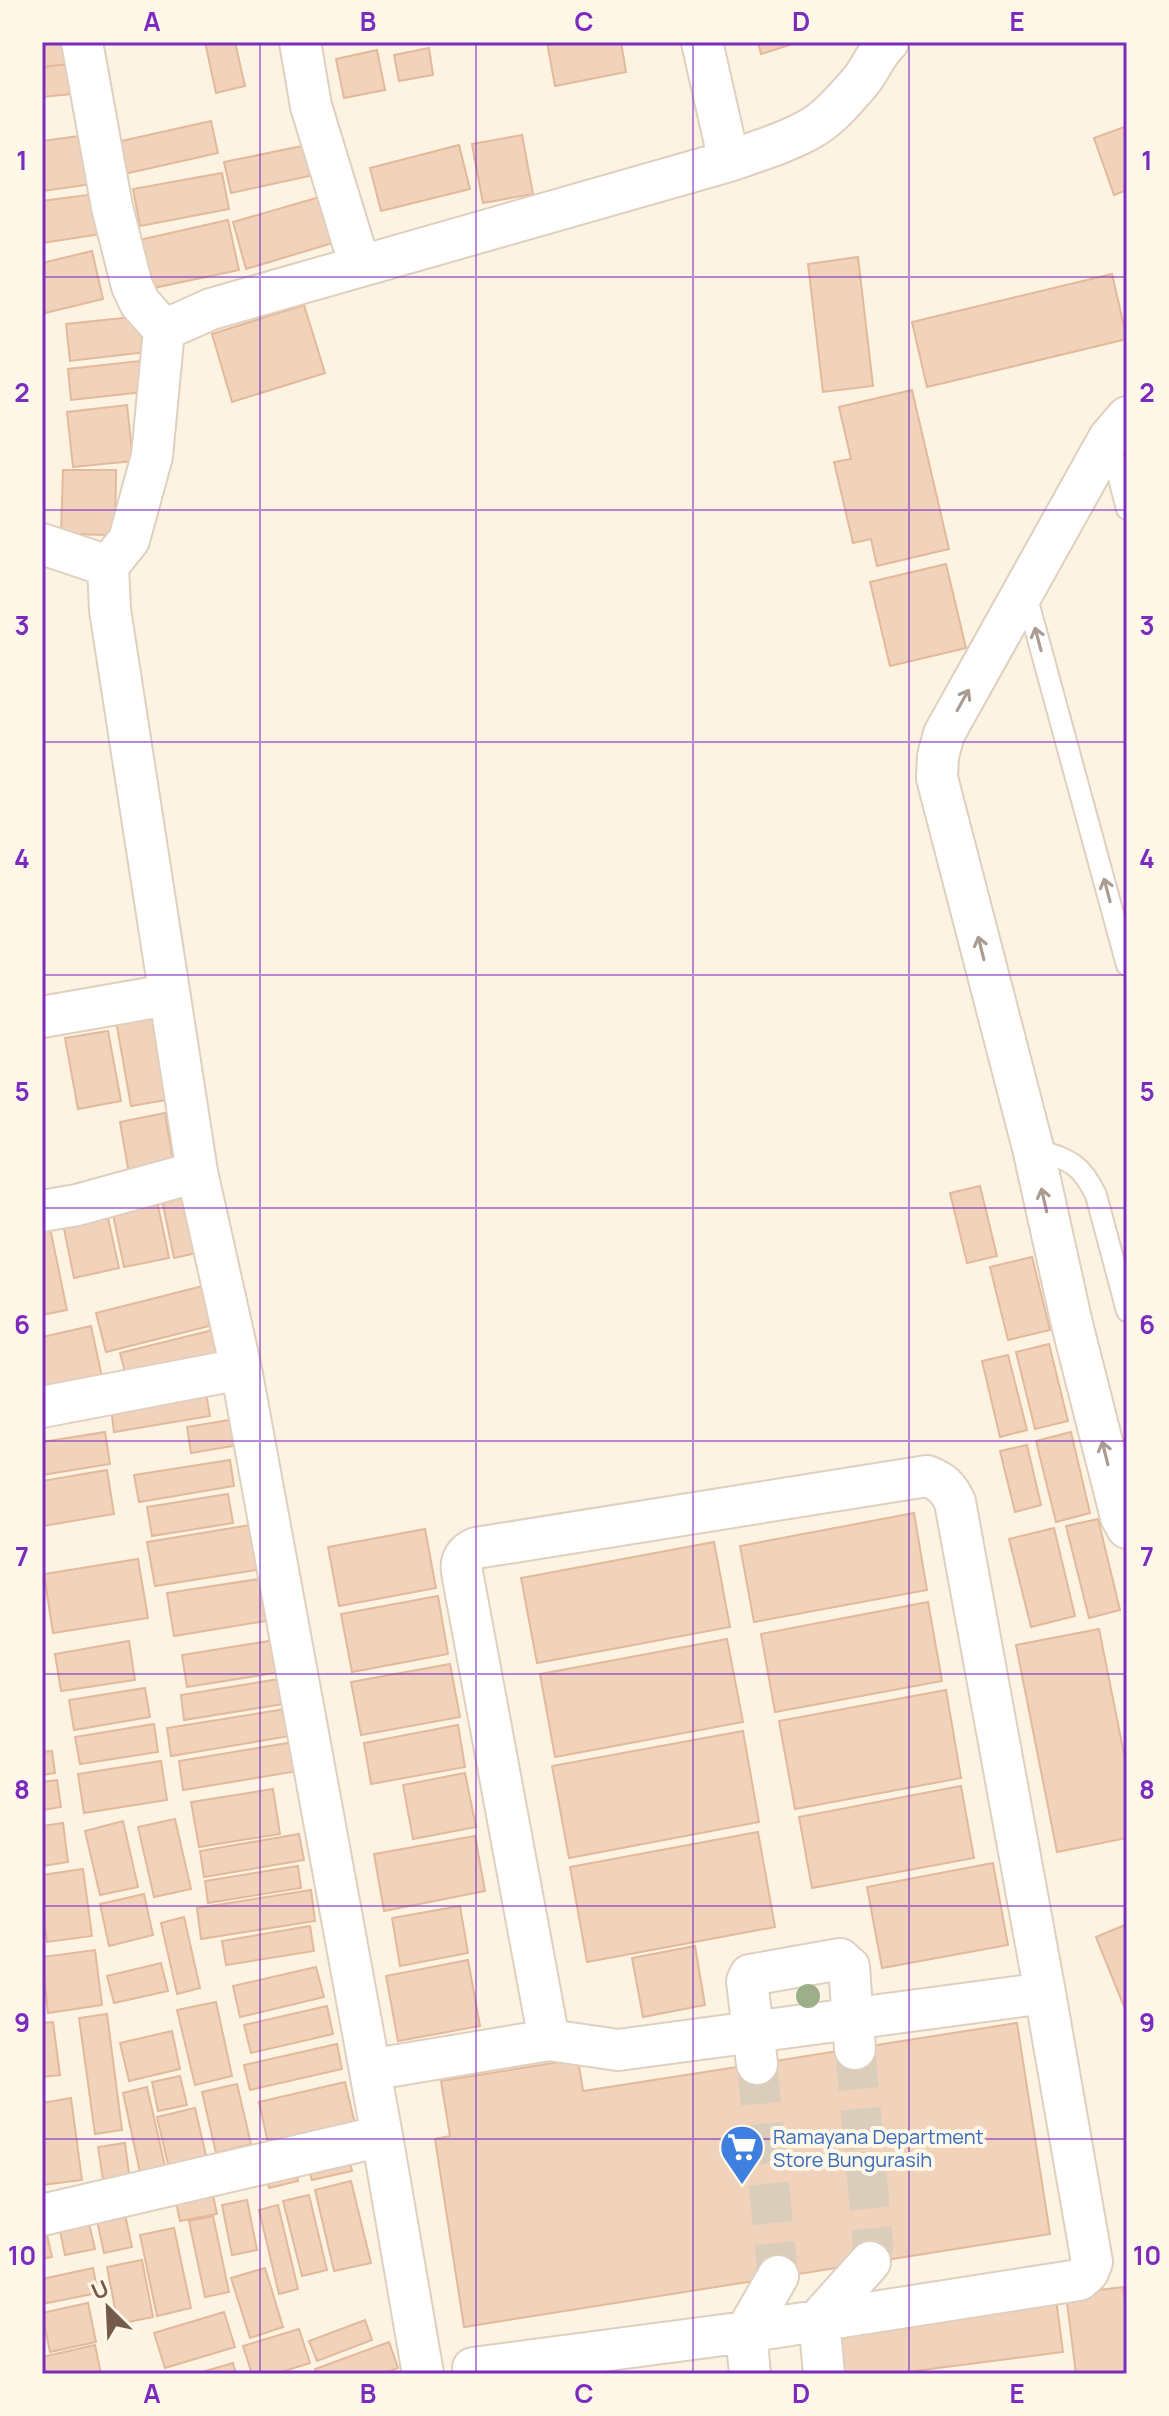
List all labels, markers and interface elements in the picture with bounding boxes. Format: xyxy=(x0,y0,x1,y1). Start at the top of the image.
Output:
text: A xyxy=(143,3,161,39)
text: B xyxy=(360,3,376,39)
text: C xyxy=(574,3,594,39)
text: D xyxy=(792,3,810,39)
text: E xyxy=(1009,3,1025,39)
text: 1 xyxy=(16,142,28,178)
text: 1 xyxy=(1141,142,1153,178)
text: 2 xyxy=(14,374,30,410)
text: 2 xyxy=(1139,374,1155,410)
text: 3 xyxy=(14,607,30,643)
text: 3 xyxy=(1139,607,1155,643)
one-way arrow xyxy=(1030,627,1045,653)
one-way arrow xyxy=(956,688,971,712)
text: 4 xyxy=(14,840,30,876)
text: 4 xyxy=(1139,840,1155,876)
one-way arrow xyxy=(1098,878,1113,904)
one-way arrow xyxy=(972,936,987,962)
text: 5 xyxy=(14,1073,30,1109)
text: 5 xyxy=(1139,1073,1155,1109)
one-way arrow xyxy=(1036,1188,1051,1214)
text: 6 xyxy=(14,1306,30,1342)
text: 6 xyxy=(1139,1306,1155,1342)
one-way arrow xyxy=(1097,1441,1112,1467)
text: 7 xyxy=(15,1538,29,1574)
text: 7 xyxy=(1140,1538,1154,1574)
text: 8 xyxy=(14,1771,30,1807)
text: 8 xyxy=(1139,1771,1155,1807)
text: 9 xyxy=(14,2004,30,2040)
text: 9 xyxy=(1139,2004,1155,2040)
supermarket icon: Ramayana Department Store Bungurasih xyxy=(718,2123,766,2186)
place label: Ramayana Department Store Bungurasih xyxy=(773,2123,984,2173)
text: 10 xyxy=(8,2237,36,2273)
text: 10 xyxy=(1133,2237,1161,2273)
north arrow xyxy=(68,2268,148,2348)
text: U xyxy=(87,2273,113,2307)
text: A xyxy=(143,2375,161,2411)
text: B xyxy=(360,2375,376,2411)
text: C xyxy=(574,2375,594,2411)
text: D xyxy=(792,2375,810,2411)
text: E xyxy=(1009,2375,1025,2411)

